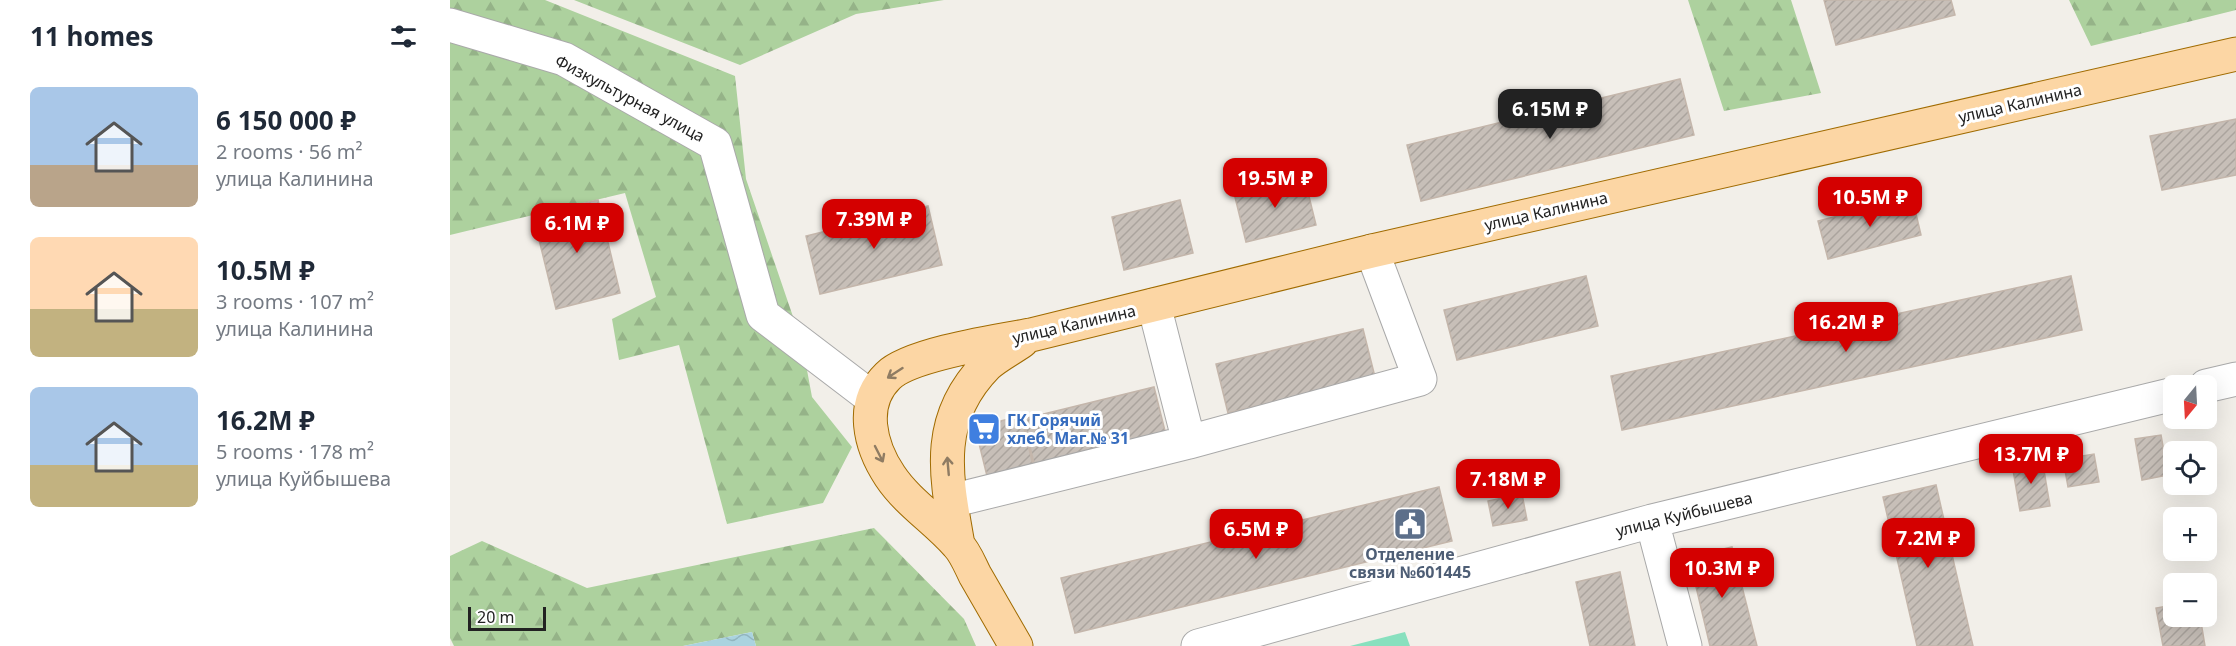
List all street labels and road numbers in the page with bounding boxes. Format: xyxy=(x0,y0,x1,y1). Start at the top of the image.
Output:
street label: Физкультурная улица xyxy=(551,49,709,147)
street label: улица Калинина xyxy=(1956,78,2084,128)
street label: улица Калинина xyxy=(1482,186,1610,236)
street label: улица Калинина xyxy=(1010,299,1138,349)
street label: улица Куйбышева xyxy=(1613,486,1755,542)

